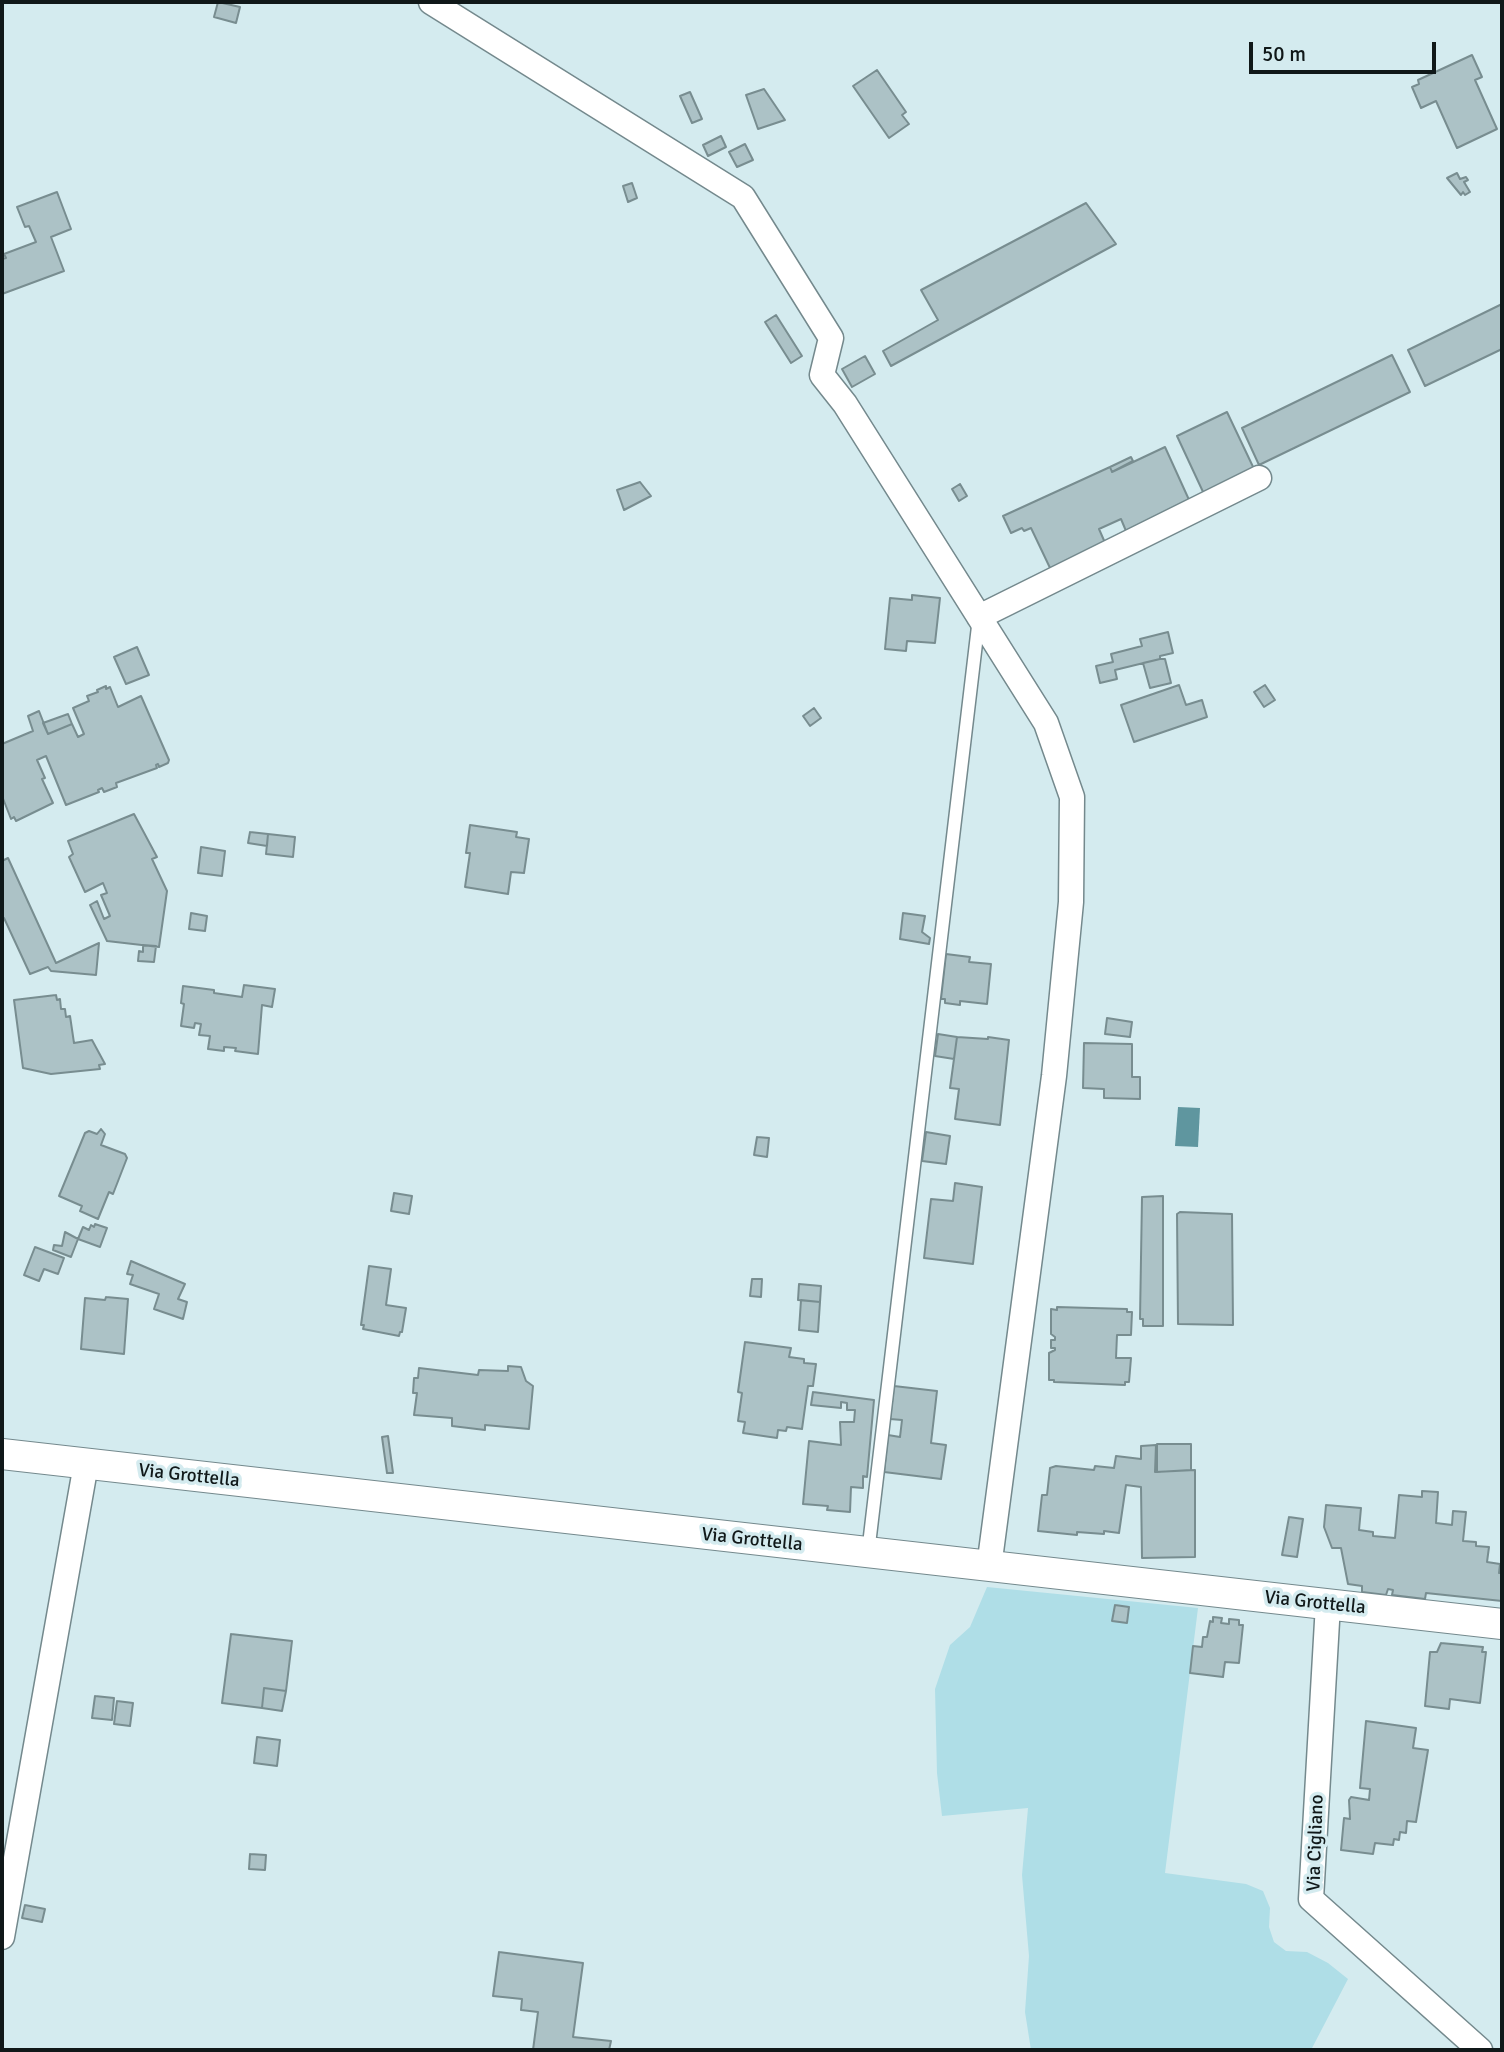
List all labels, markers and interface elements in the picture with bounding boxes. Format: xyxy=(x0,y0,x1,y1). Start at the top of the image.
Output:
scale bar xyxy=(1252,28,1439,72)
text: 50 m xyxy=(1262,41,1306,67)
street label: Via Grottella xyxy=(137,1459,241,1493)
street label: Via Grottella xyxy=(700,1523,804,1557)
street label: Via Grottella xyxy=(1263,1586,1367,1620)
street label: Via Cigliano xyxy=(1303,1794,1329,1892)

